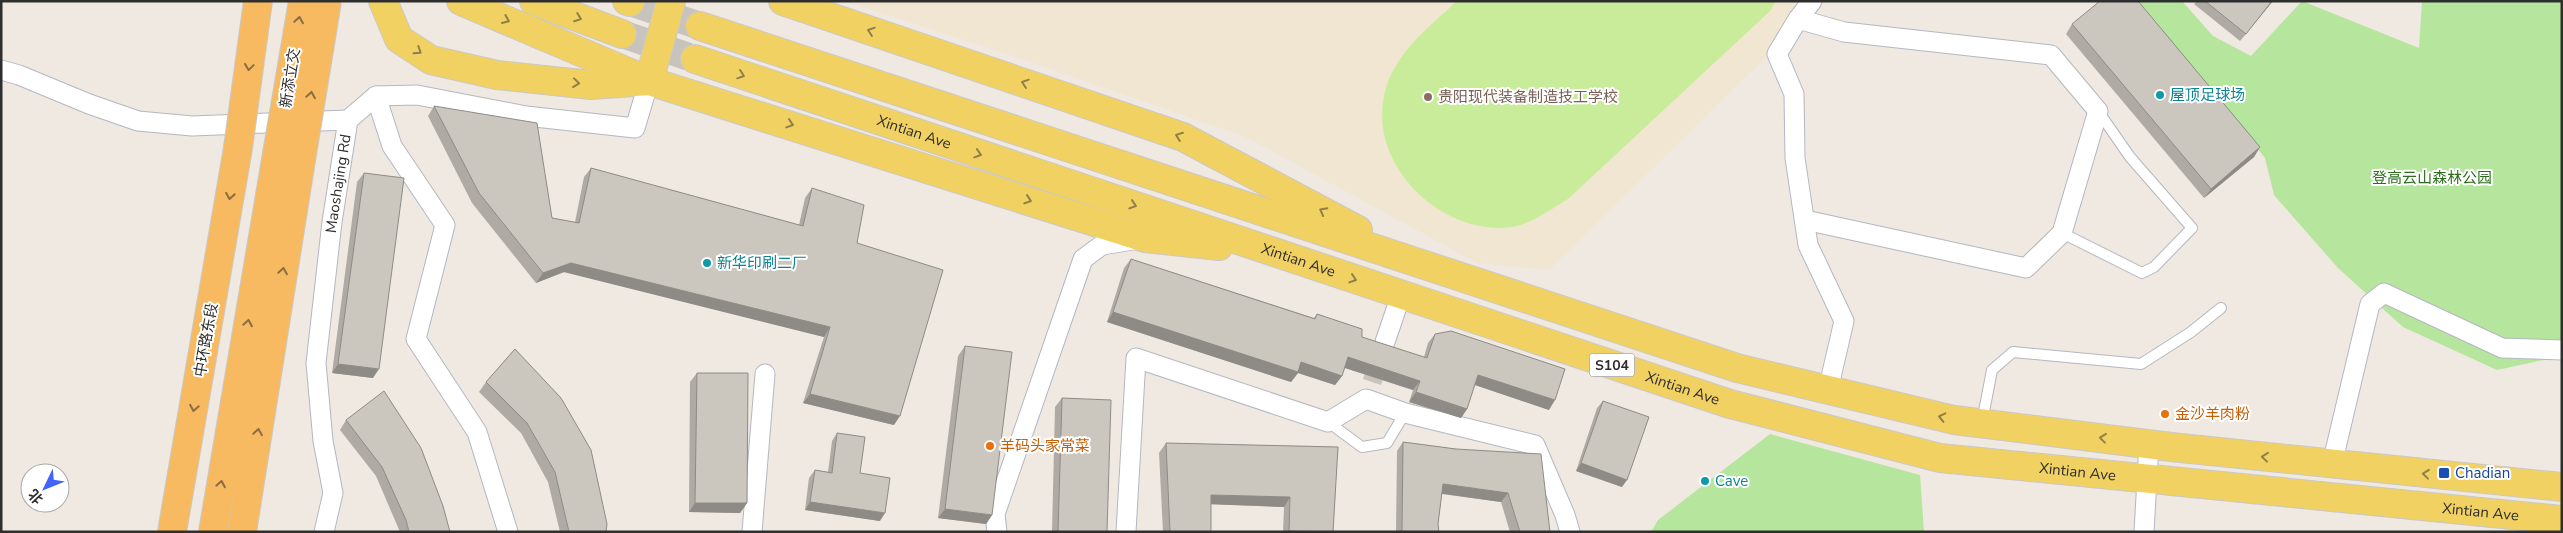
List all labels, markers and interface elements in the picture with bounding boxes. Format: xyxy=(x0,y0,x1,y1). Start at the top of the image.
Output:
one-way arrow xyxy=(573,12,582,22)
one-way arrow xyxy=(501,14,510,25)
one-way arrow xyxy=(294,15,304,24)
one-way arrow xyxy=(868,27,876,37)
one-way arrow xyxy=(412,45,421,54)
street label: 新添立交 xyxy=(275,47,305,109)
one-way arrow xyxy=(244,63,255,71)
one-way arrow xyxy=(737,69,745,79)
one-way arrow xyxy=(572,77,580,88)
one-way arrow xyxy=(1021,79,1030,89)
place label: 屋顶足球场 xyxy=(2170,85,2245,105)
place label: 贵阳现代装备制造技工学校 xyxy=(1438,87,1618,107)
marker: 屋顶足球场 xyxy=(2154,89,2166,101)
one-way arrow xyxy=(305,90,315,99)
marker: 贵阳现代装备制造技工学校 xyxy=(1422,91,1434,103)
street label: Xintian Ave xyxy=(874,110,954,154)
one-way arrow xyxy=(785,119,793,129)
one-way arrow xyxy=(1175,132,1184,142)
street label: Maoshajing Rd xyxy=(321,133,356,234)
one-way arrow xyxy=(974,148,982,158)
park label: 登高云山森林公园 xyxy=(2372,168,2492,188)
one-way arrow xyxy=(225,192,235,200)
one-way arrow xyxy=(1023,195,1032,205)
one-way arrow xyxy=(1128,199,1136,209)
one-way arrow xyxy=(1319,207,1328,217)
street label: Xintian Ave xyxy=(1259,238,1338,282)
place label: 新华印刷二厂 xyxy=(717,253,807,273)
marker: 新华印刷二厂 xyxy=(701,257,713,269)
one-way arrow xyxy=(278,267,288,276)
one-way arrow xyxy=(1348,273,1357,283)
street label: 中环路东段 xyxy=(190,301,222,379)
one-way arrow xyxy=(243,319,253,328)
road number: S104 xyxy=(1590,354,1634,376)
street label: Xintian Ave xyxy=(1643,367,1722,410)
one-way arrow xyxy=(189,403,199,412)
place label: 金沙羊肉粉 xyxy=(2175,404,2250,424)
marker: 金沙羊肉粉 xyxy=(2159,408,2171,420)
one-way arrow xyxy=(1938,412,1947,423)
one-way arrow xyxy=(252,427,263,435)
one-way arrow xyxy=(2099,433,2107,444)
place label: 羊码头家常菜 xyxy=(1000,436,1090,456)
marker: 羊码头家常菜 xyxy=(984,440,996,452)
one-way arrow xyxy=(2260,452,2268,463)
street label: Xintian Ave xyxy=(2038,458,2117,485)
north arrow xyxy=(20,463,70,513)
place label: Chadian xyxy=(2455,463,2510,483)
marker: Chadian xyxy=(2437,466,2451,480)
one-way arrow xyxy=(2422,469,2430,480)
place label: Cave xyxy=(1715,471,1748,491)
marker: Cave xyxy=(1699,475,1711,487)
one-way arrow xyxy=(216,479,226,488)
text: 北 xyxy=(24,485,48,508)
street label: Xintian Ave xyxy=(2441,498,2520,526)

